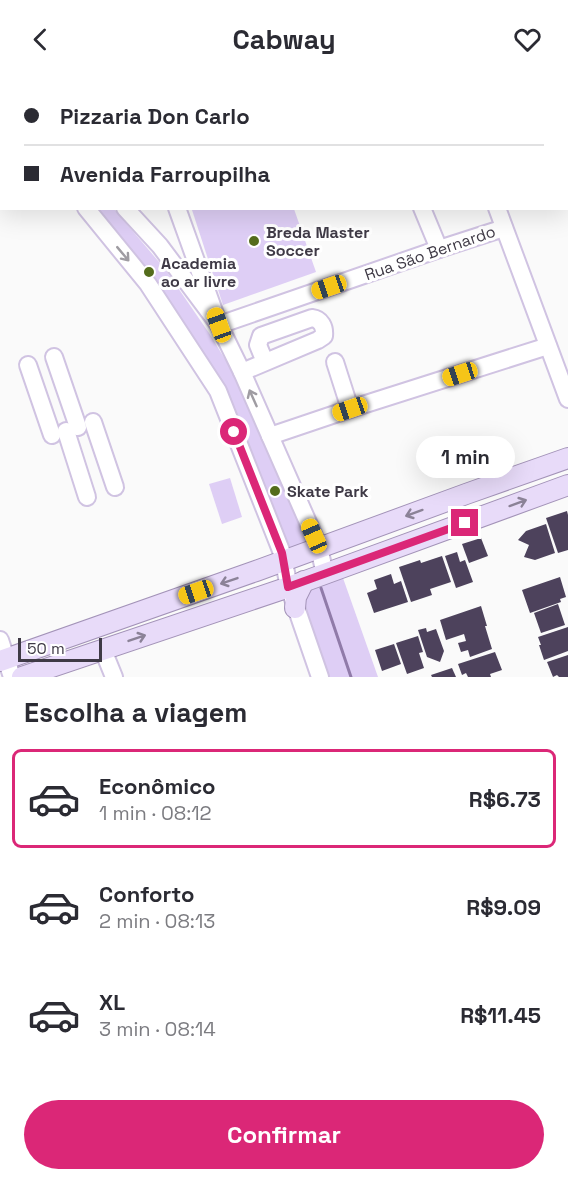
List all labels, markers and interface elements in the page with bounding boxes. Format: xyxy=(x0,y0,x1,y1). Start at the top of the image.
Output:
text: Cabway xyxy=(232,22,336,57)
icon: back xyxy=(24,23,57,56)
icon: heart xyxy=(511,23,544,56)
text: Pizzaria Don Carlo xyxy=(60,102,250,130)
text: Avenida Farroupilha xyxy=(60,160,270,188)
street label: Rua São Bernardo xyxy=(362,221,498,285)
place label: Breda Master Soccer xyxy=(266,222,370,261)
marker: Breda Master Soccer xyxy=(247,234,261,248)
one-way arrow xyxy=(116,245,129,261)
place label: Academia ao ar livre xyxy=(161,253,236,292)
marker: Academia ao ar livre xyxy=(142,265,156,279)
car xyxy=(309,273,349,301)
car xyxy=(204,305,234,345)
car xyxy=(440,360,480,388)
one-way arrow xyxy=(247,390,259,408)
car xyxy=(330,395,370,423)
route start xyxy=(220,418,247,445)
callout: 1 min xyxy=(416,436,514,478)
text: 1 min xyxy=(441,444,490,470)
place label: Skate Park xyxy=(287,481,369,502)
marker: Skate Park xyxy=(268,484,282,498)
one-way arrow xyxy=(508,497,527,508)
one-way arrow xyxy=(405,508,424,519)
route end xyxy=(451,509,478,536)
car xyxy=(298,516,330,556)
one-way arrow xyxy=(220,576,238,587)
car xyxy=(176,578,216,606)
one-way arrow xyxy=(128,632,147,643)
scale bar xyxy=(18,635,102,662)
text: 50 m xyxy=(27,638,65,659)
text: Escolha a viagem xyxy=(24,695,247,730)
icon: car xyxy=(27,772,81,826)
text: Econômico xyxy=(99,772,216,800)
text: R$6.73 xyxy=(469,785,541,813)
text: 1 min · 08:12 xyxy=(99,800,212,826)
icon: car xyxy=(27,880,81,934)
text: Conforto xyxy=(99,880,194,908)
text: R$9.09 xyxy=(466,893,541,921)
text: 2 min · 08:13 xyxy=(99,908,215,934)
icon: car xyxy=(27,988,81,1042)
text: XL xyxy=(99,988,125,1016)
text: R$11.45 xyxy=(460,1001,541,1029)
text: 3 min · 08:14 xyxy=(99,1016,216,1042)
button: Confirmar xyxy=(24,1100,544,1169)

